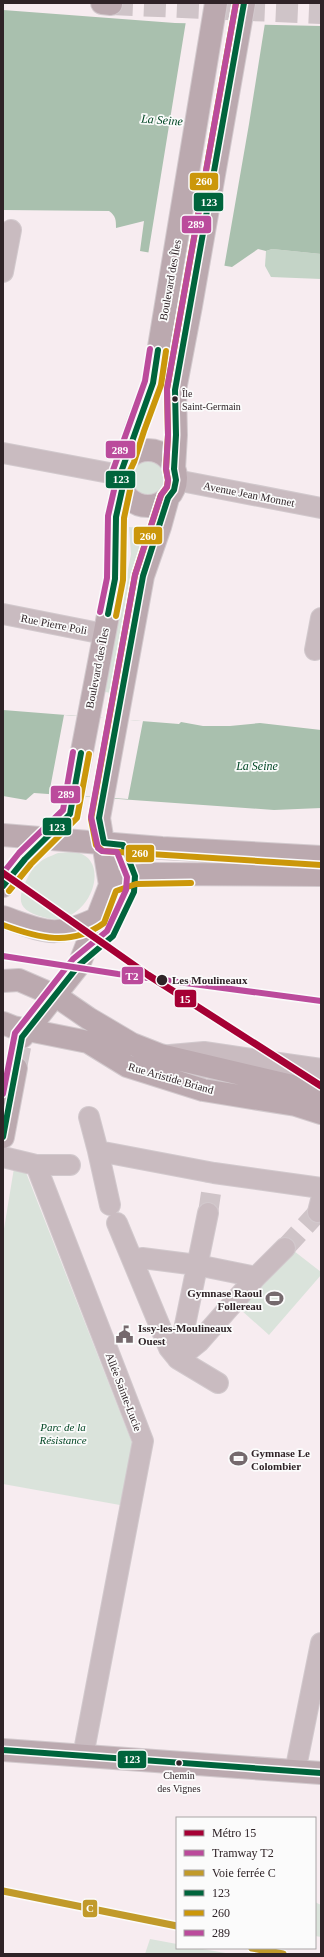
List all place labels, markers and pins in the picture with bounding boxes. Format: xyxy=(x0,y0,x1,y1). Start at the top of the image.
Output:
place label: Île Saint-Germain xyxy=(182,388,241,412)
marker: Île Saint-Germain xyxy=(170,394,180,404)
marker: Les Moulineaux xyxy=(155,973,169,987)
place label: Les Moulineaux xyxy=(172,974,248,986)
place label: Gymnase Raoul Follereau xyxy=(187,1287,262,1312)
sports icon: Gymnase Raoul Follereau xyxy=(265,1289,285,1309)
place label: Issy-les-Moulineaux Ouest xyxy=(138,1322,233,1347)
public building icon: Issy-les-Moulineaux Ouest xyxy=(115,1324,135,1344)
place label: Gymnase Le Colombier xyxy=(251,1447,310,1472)
sports icon: Gymnase Le Colombier xyxy=(228,1449,248,1469)
marker: Chemin des Vignes xyxy=(174,1758,184,1768)
place label: Chemin des Vignes xyxy=(157,1770,201,1794)

